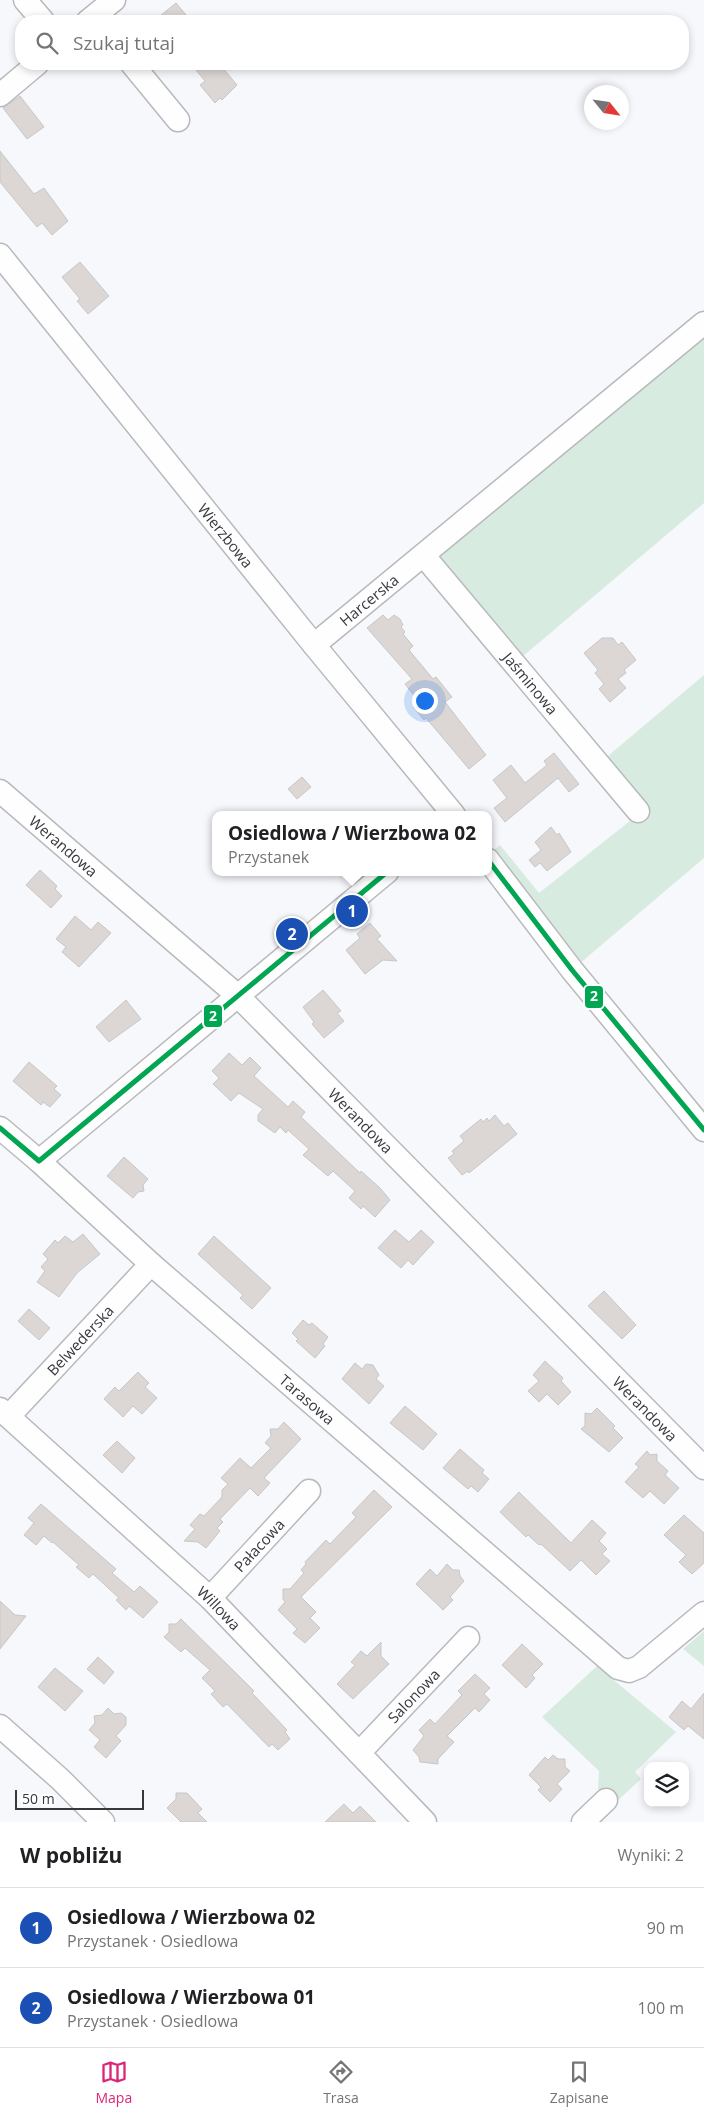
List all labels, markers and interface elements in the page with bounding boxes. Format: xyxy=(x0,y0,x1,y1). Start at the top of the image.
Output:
search box xyxy=(15,15,689,70)
icon: search xyxy=(33,29,61,57)
text: Szukaj tutaj xyxy=(73,30,175,56)
north arrow xyxy=(584,85,629,130)
street label: Wierzbowa xyxy=(194,499,258,572)
street label: Harcerska xyxy=(335,570,402,630)
street label: Jaśminowa xyxy=(498,646,563,718)
your location xyxy=(412,688,438,714)
street label: Werandowa xyxy=(25,811,102,881)
popup xyxy=(212,811,492,876)
text: Osiedlowa / Wierzbowa 02 xyxy=(228,820,476,846)
text: Przystanek xyxy=(228,846,309,868)
pin: 1 xyxy=(336,892,368,930)
pin: 2 xyxy=(276,915,308,953)
line badge: 2 xyxy=(584,985,604,1009)
text: 2 xyxy=(590,986,598,1005)
line badge: 2 xyxy=(203,1004,223,1028)
text: 2 xyxy=(209,1006,217,1025)
street label: Werandowa xyxy=(324,1083,398,1157)
street label: Belwederska xyxy=(42,1301,118,1379)
street label: Tarasowa xyxy=(275,1370,339,1429)
street label: Werandowa xyxy=(609,1372,682,1446)
street label: Pałacowa xyxy=(229,1514,289,1576)
street label: Willowa xyxy=(193,1581,245,1634)
street label: Salonowa xyxy=(383,1664,444,1727)
map controls xyxy=(644,1762,689,1807)
button: layers xyxy=(644,1762,689,1807)
scale bar xyxy=(15,1787,144,1810)
text: 50 m xyxy=(22,1789,55,1808)
text: W pobliżu xyxy=(20,1841,122,1869)
text: Wyniki: 2 xyxy=(617,1844,684,1866)
text: Osiedlowa / Wierzbowa 02 xyxy=(67,1904,315,1930)
text: 1 xyxy=(31,1917,41,1939)
text: 90 m xyxy=(647,1917,684,1939)
text: Przystanek · Osiedlowa xyxy=(67,1930,238,1952)
text: Osiedlowa / Wierzbowa 01 xyxy=(67,1984,315,2010)
text: 2 xyxy=(31,1997,41,2019)
text: 100 m xyxy=(638,1997,684,2019)
text: Przystanek · Osiedlowa xyxy=(67,2010,238,2032)
tab: Mapa xyxy=(95,2058,132,2107)
tab: Trasa xyxy=(323,2058,359,2107)
tab: Zapisane xyxy=(550,2058,609,2107)

